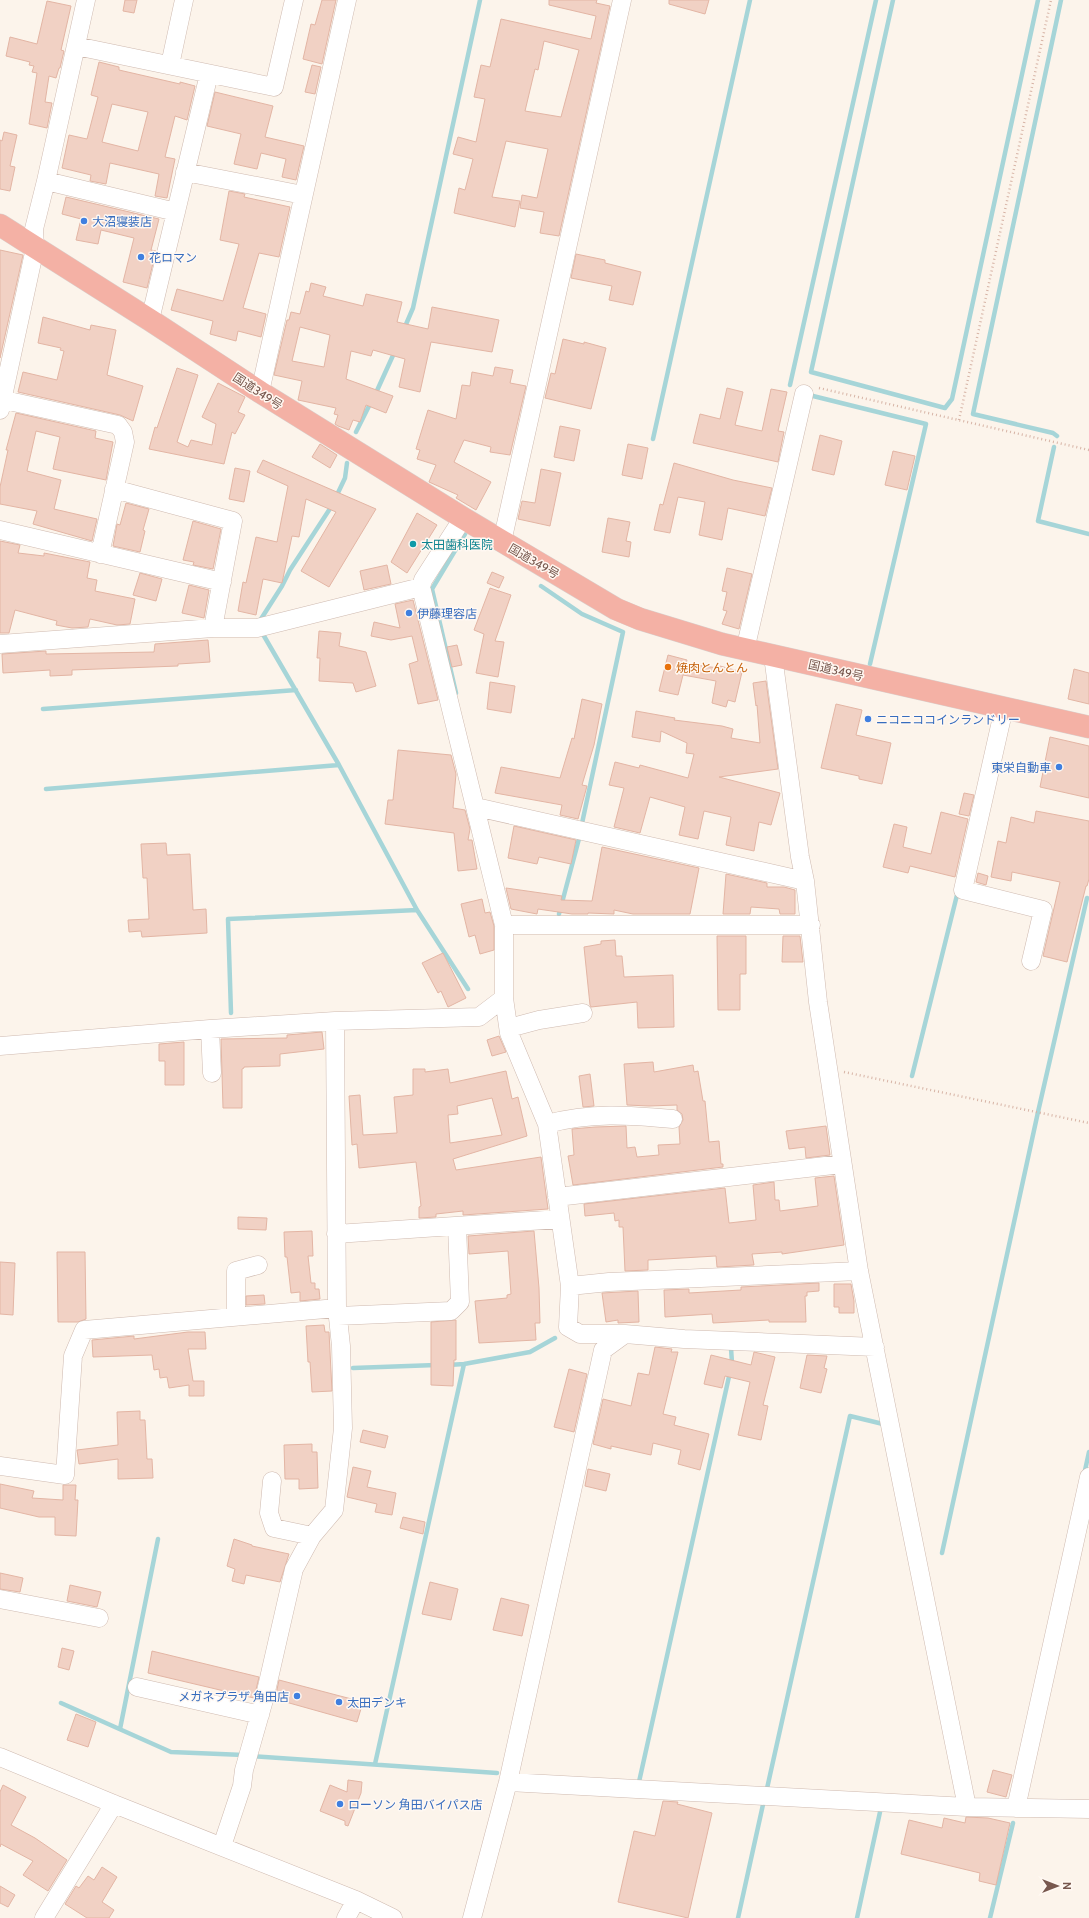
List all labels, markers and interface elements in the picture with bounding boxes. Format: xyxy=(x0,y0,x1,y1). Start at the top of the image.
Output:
place label: 大沼寝装店 xyxy=(92,214,152,229)
marker: 大沼寝装店 xyxy=(79,216,89,226)
place label: 花ロマン xyxy=(149,250,197,265)
marker: 花ロマン xyxy=(136,252,146,262)
street label: 国道349号 xyxy=(230,369,286,413)
place label: 太田歯科医院 xyxy=(421,537,493,552)
marker: 太田歯科医院 xyxy=(408,539,418,549)
street label: 国道349号 xyxy=(506,540,562,582)
place label: 伊藤理容店 xyxy=(417,606,477,621)
marker: 伊藤理容店 xyxy=(404,608,414,618)
street label: 国道349号 xyxy=(807,656,865,684)
place label: 焼肉とんとん xyxy=(676,660,748,675)
marker: 焼肉とんとん xyxy=(663,662,673,672)
place label: ニコニココインランドリー xyxy=(876,712,1020,727)
marker: ニコニココインランドリー xyxy=(863,714,873,724)
place label: 東栄自動車 xyxy=(991,760,1051,775)
marker: 東栄自動車 xyxy=(1054,762,1064,772)
place label: メガネプラザ 角田店 xyxy=(178,1689,289,1704)
marker: メガネプラザ 角田店 xyxy=(292,1691,302,1701)
place label: 太田デンキ xyxy=(347,1695,407,1710)
marker: 太田デンキ xyxy=(334,1697,344,1707)
place label: ローソン 角田バイパス店 xyxy=(348,1797,482,1812)
marker: ローソン 角田バイパス店 xyxy=(335,1799,345,1809)
north arrow xyxy=(1037,1866,1077,1906)
text: N xyxy=(1060,1882,1074,1890)

